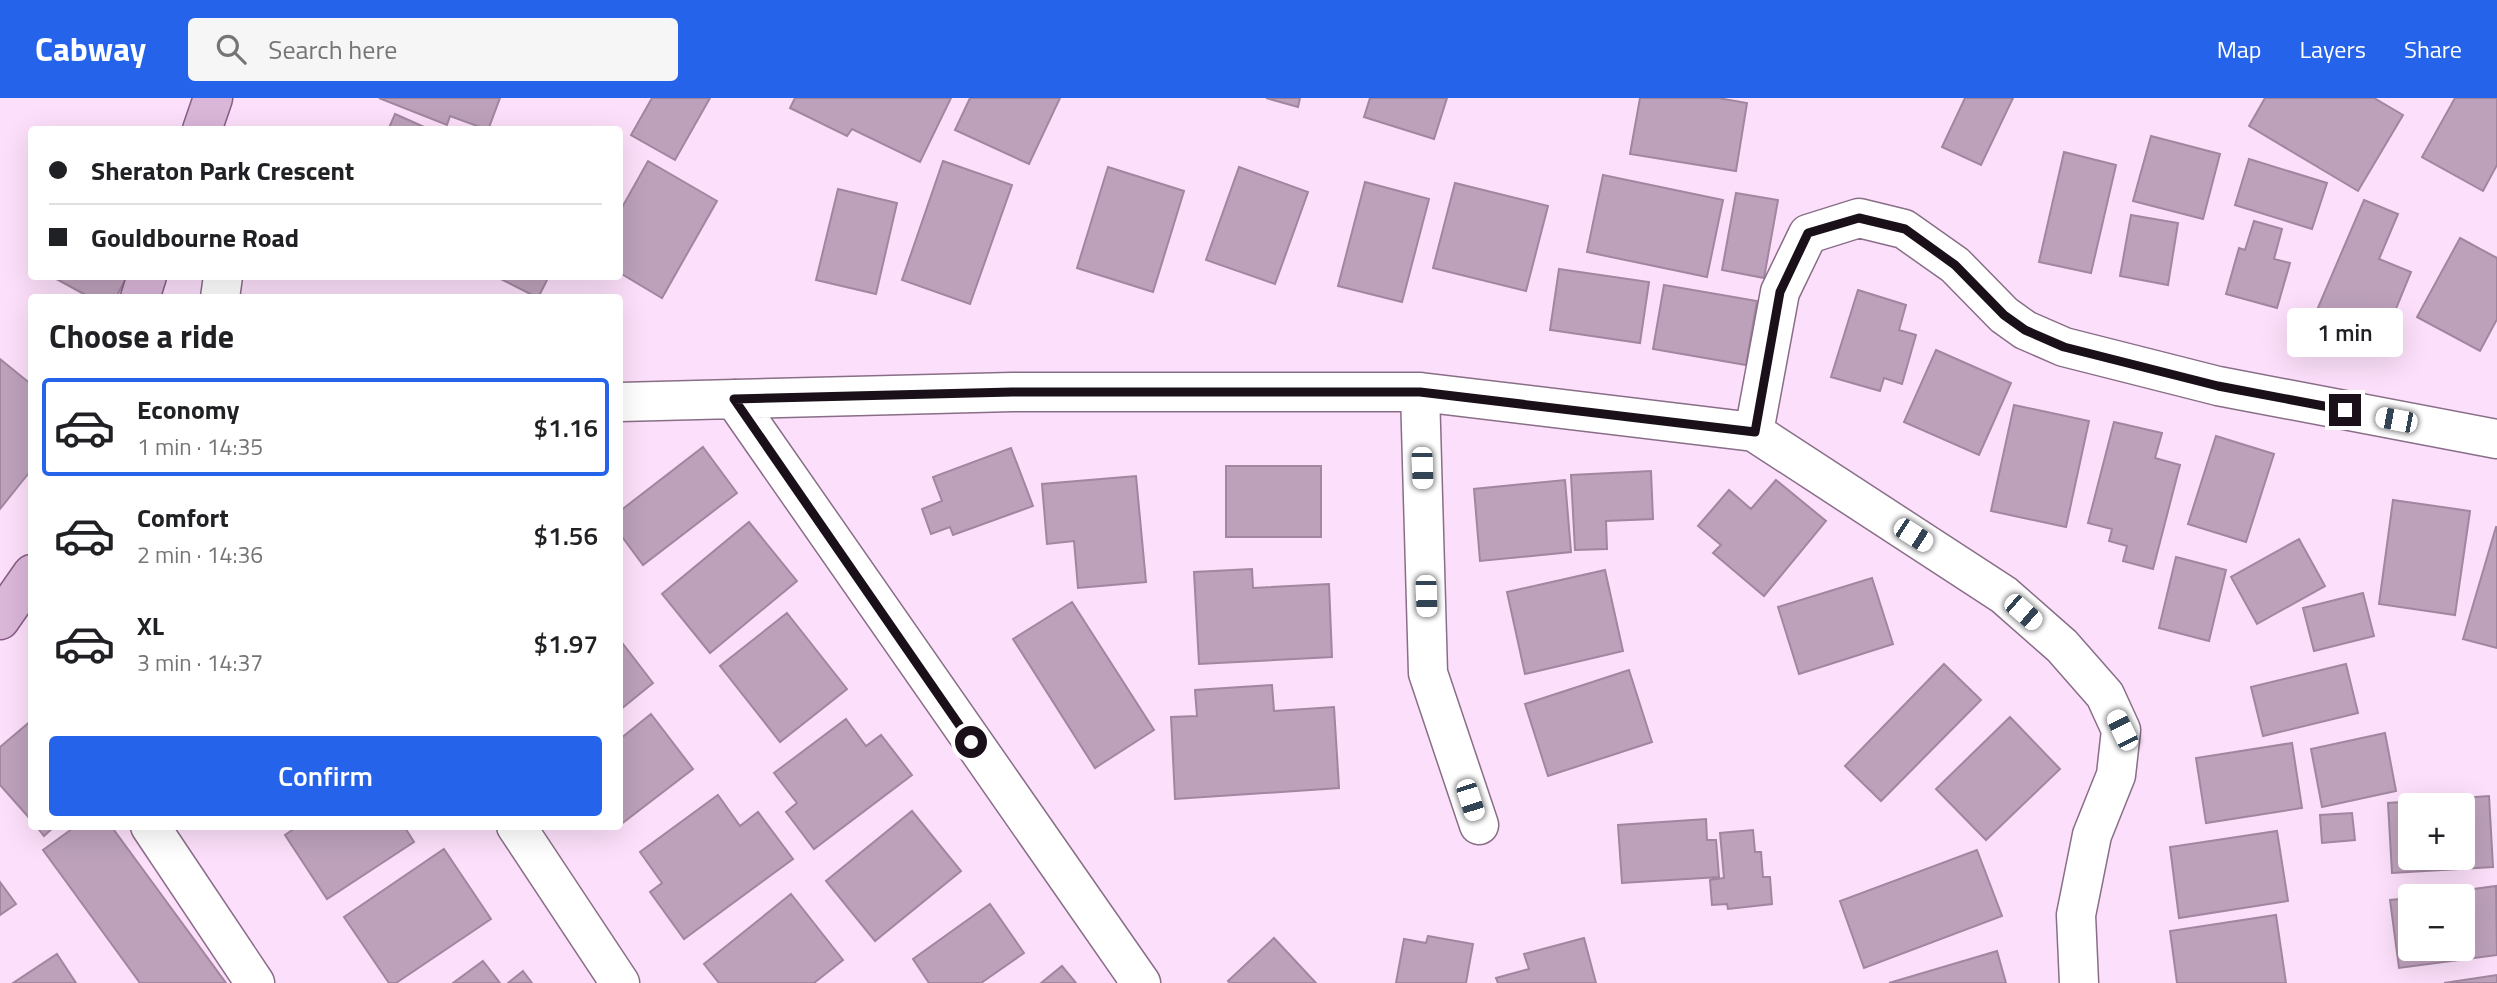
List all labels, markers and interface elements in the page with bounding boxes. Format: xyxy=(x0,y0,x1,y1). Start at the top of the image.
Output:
search box xyxy=(188,18,678,81)
text: Cabway xyxy=(35,24,146,74)
icon: search xyxy=(212,30,250,68)
text: Search here xyxy=(268,30,397,69)
text: Map xyxy=(2217,31,2262,67)
text: Layers xyxy=(2300,31,2366,67)
text: Share xyxy=(2404,31,2462,67)
text: Sheraton Park Crescent xyxy=(91,151,354,190)
text: Gouldbourne Road xyxy=(91,218,299,257)
callout: 1 min xyxy=(2287,308,2403,358)
text: Choose a ride xyxy=(49,312,234,360)
text: 1 min xyxy=(2317,315,2373,350)
text: Economy xyxy=(137,390,239,429)
route end xyxy=(2329,394,2361,426)
icon: car xyxy=(53,396,116,459)
car xyxy=(2374,406,2419,434)
text: $1.16 xyxy=(534,408,598,447)
text: 1 min · 14:35 xyxy=(137,429,263,464)
car xyxy=(1411,447,1434,489)
text: Comfort xyxy=(137,498,229,537)
icon: car xyxy=(53,504,116,567)
car xyxy=(1890,515,1937,555)
text: $1.56 xyxy=(534,516,598,555)
text: 2 min · 14:36 xyxy=(137,537,263,572)
car xyxy=(1415,575,1438,617)
car xyxy=(2001,590,2046,634)
text: XL xyxy=(137,606,164,645)
icon: car xyxy=(53,612,116,675)
text: $1.97 xyxy=(534,624,598,663)
text: 3 min · 14:37 xyxy=(137,645,263,680)
car xyxy=(2104,707,2141,753)
route start xyxy=(955,726,987,758)
button: Confirm xyxy=(49,736,602,816)
car xyxy=(1454,777,1487,823)
map controls xyxy=(2398,793,2475,961)
button: + xyxy=(2398,793,2475,870)
button: − xyxy=(2398,884,2475,961)

